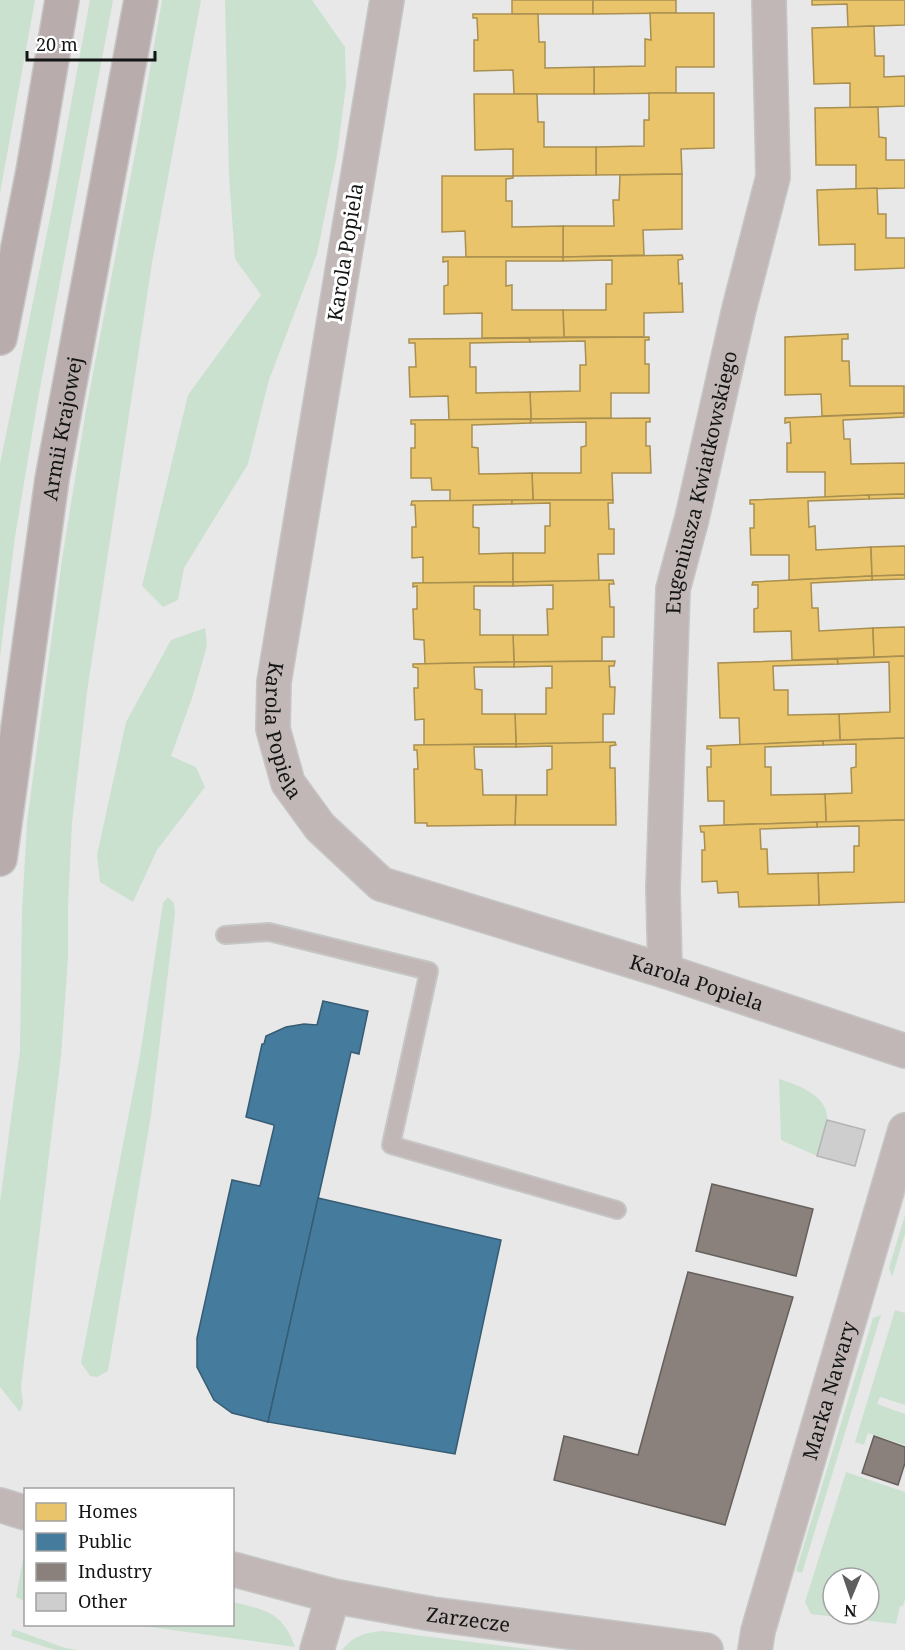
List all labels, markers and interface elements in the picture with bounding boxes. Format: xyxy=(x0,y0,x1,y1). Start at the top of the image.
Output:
scale bar xyxy=(27,24,154,62)
text: 20 m xyxy=(36,32,78,56)
street label: Karola Popiela xyxy=(321,181,369,323)
street label: Eugeniusza Kwiatkowskiego xyxy=(659,348,743,615)
street label: Armii Krajowej xyxy=(36,354,88,502)
street label: Karola Popiela xyxy=(259,660,309,804)
street label: Karola Popiela xyxy=(627,948,767,1017)
street label: Marka Nawary xyxy=(795,1317,862,1463)
legend xyxy=(24,1488,234,1626)
text: Homes xyxy=(78,1499,137,1523)
text: Public xyxy=(78,1529,132,1553)
text: Industry xyxy=(78,1559,153,1583)
north arrow xyxy=(821,1566,881,1626)
text: Other xyxy=(78,1589,128,1613)
street label: Zarzecze xyxy=(425,1600,512,1638)
text: N xyxy=(843,1600,857,1622)

